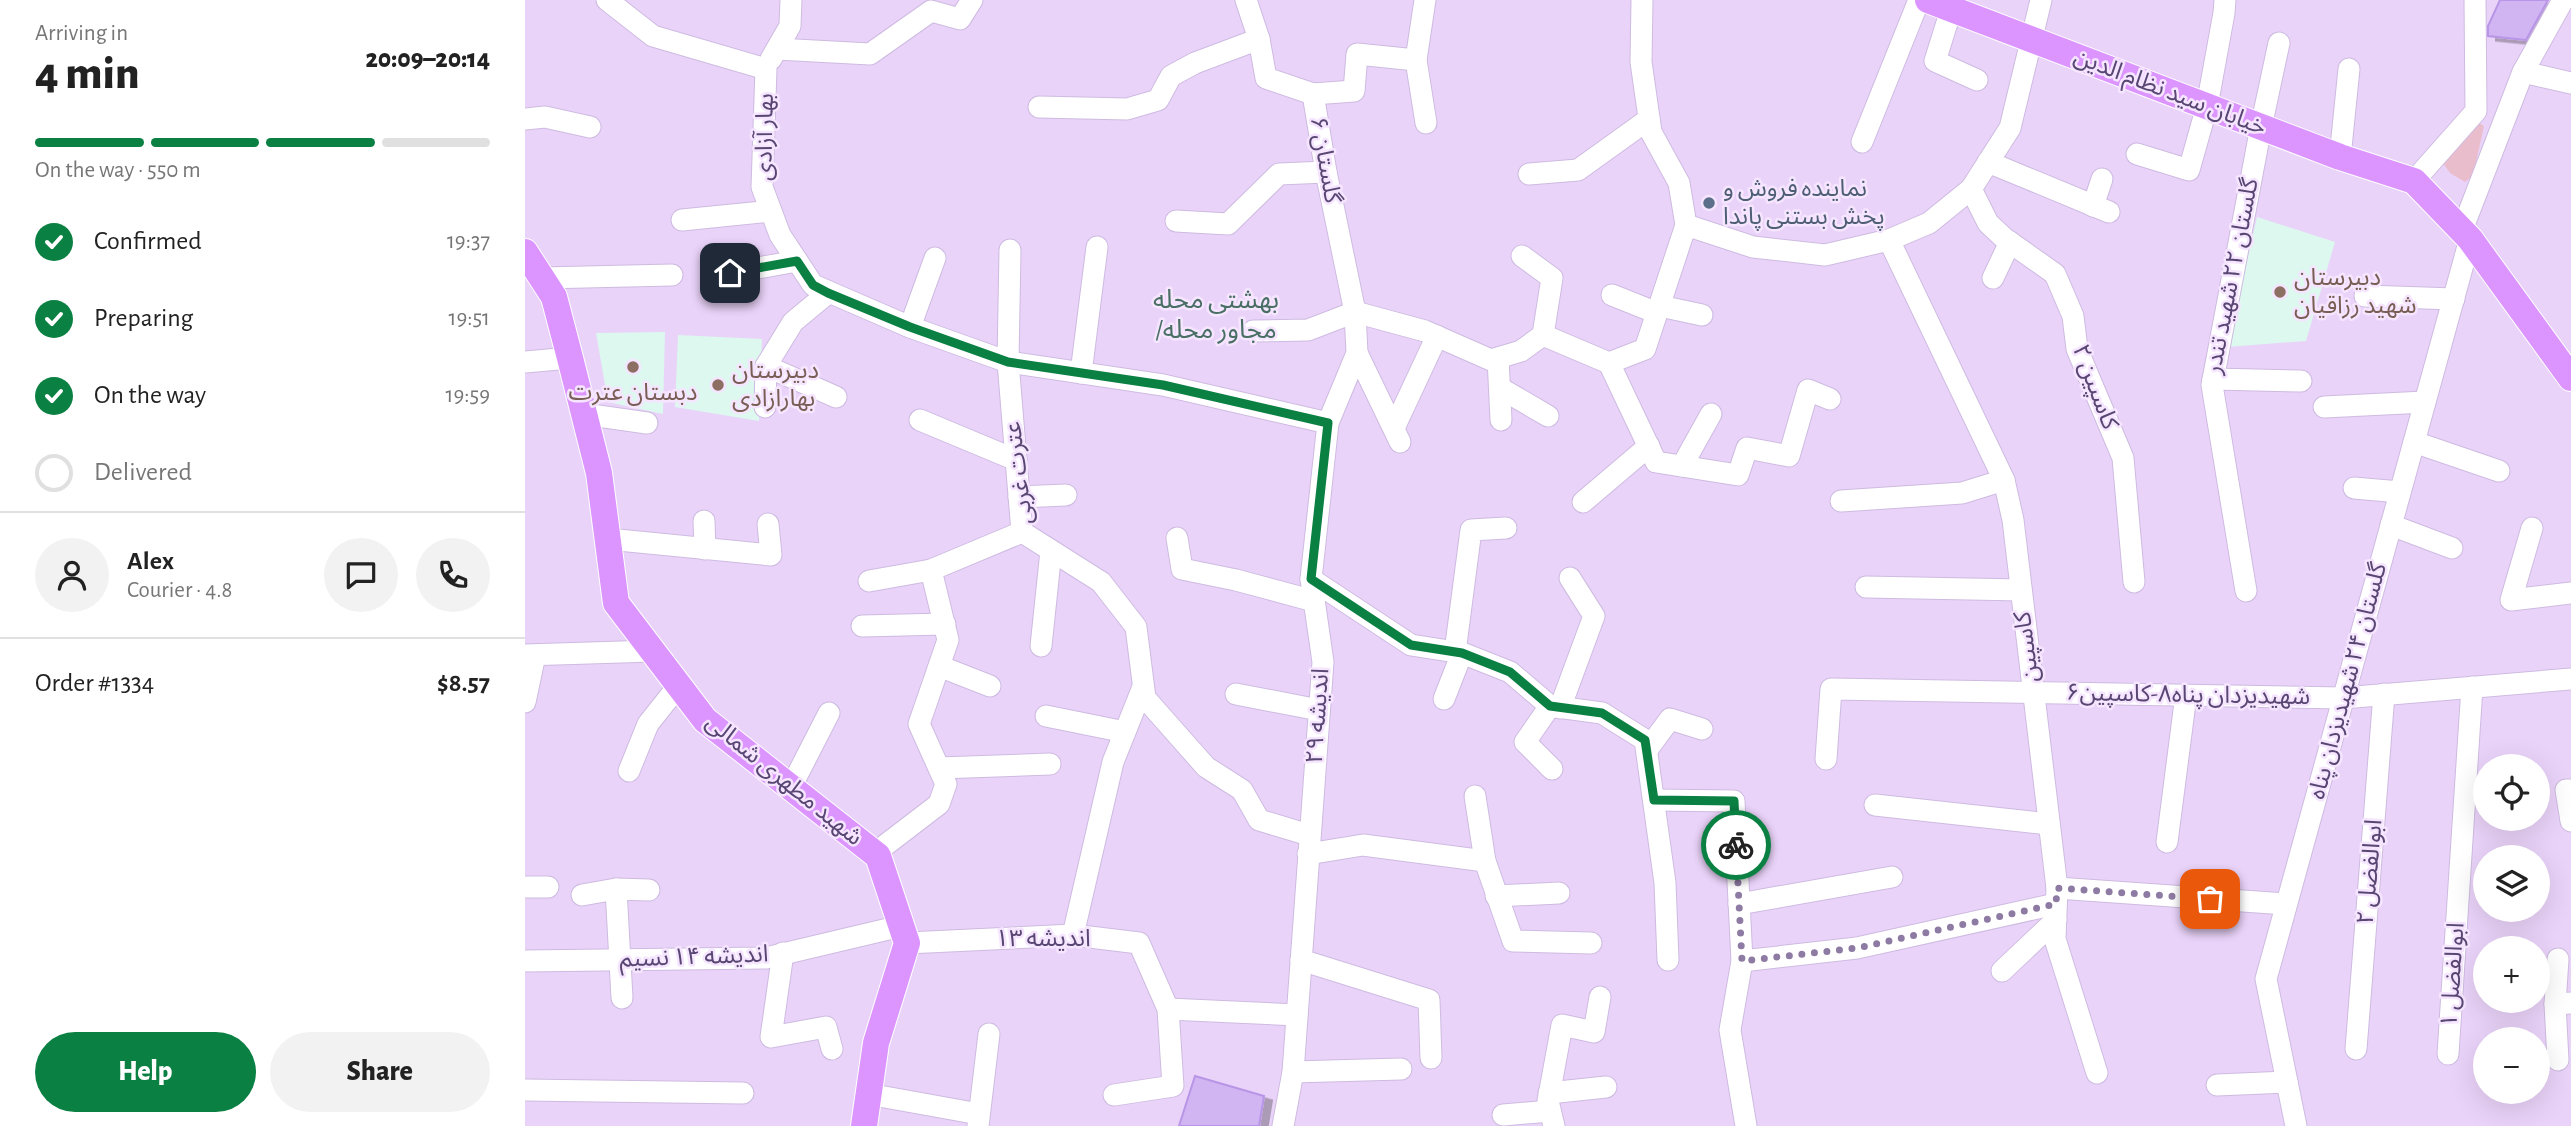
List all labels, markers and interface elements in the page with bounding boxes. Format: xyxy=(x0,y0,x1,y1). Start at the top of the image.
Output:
text: Arriving in xyxy=(35,22,128,45)
street label: خیابان سید نظام الدین xyxy=(2069,44,2269,144)
text: 20:09–20:14 xyxy=(365,46,490,72)
text: 4 min xyxy=(35,51,140,97)
street label: بهار آزادی xyxy=(750,93,779,181)
street label: گلستان ۶ xyxy=(1305,115,1346,206)
text: On the way · 550 m xyxy=(35,159,201,182)
street label: گلستان ۲۲ شهید تندر xyxy=(2200,175,2264,377)
place label: نماینده فروش و پخش بستنی پاندا xyxy=(1723,177,1885,231)
marker: نماینده فروش و پخش بستنی پاندا xyxy=(1701,195,1717,211)
icon: check xyxy=(35,223,73,261)
text: Confirmed xyxy=(94,228,202,254)
text: 19:37 xyxy=(447,230,490,253)
pin xyxy=(700,243,760,303)
icon: home xyxy=(711,254,749,292)
place label: دبیرستان شهید رزاقیان xyxy=(2294,266,2417,319)
marker: دبیرستان شهید رزاقیان xyxy=(2272,284,2288,300)
district label: بهشتی محله /مجاور محله xyxy=(1153,287,1279,344)
icon: check xyxy=(35,300,73,338)
text: Preparing xyxy=(94,305,193,331)
text: 19:51 xyxy=(448,307,490,330)
street label: کاسپین ۲ xyxy=(2066,341,2123,435)
marker: دبستان عترت xyxy=(625,359,641,375)
place label: دبیرستان بهارازادی xyxy=(732,359,819,412)
icon: check xyxy=(35,377,73,415)
marker: دبیرستان بهارازادی xyxy=(710,377,726,393)
place label: دبستان عترت xyxy=(569,381,698,406)
text: On the way xyxy=(94,382,206,408)
text: 19:59 xyxy=(446,384,490,407)
street label: عترت غربی xyxy=(1001,420,1038,526)
text: Delivered xyxy=(94,459,192,485)
button: person xyxy=(35,538,109,612)
button: chat xyxy=(324,538,398,612)
button: phone xyxy=(416,538,490,612)
text: Alex xyxy=(127,548,174,574)
street label: گلستان ۲۴ شهیدیزدان پناه xyxy=(2304,559,2394,802)
text: Courier · 4.8 xyxy=(127,579,232,602)
street label: کاسپین xyxy=(2011,609,2045,684)
street label: اندیشه ۲۹ xyxy=(1303,667,1333,765)
text: Order #1334 xyxy=(35,670,154,696)
text: $8.57 xyxy=(437,670,490,696)
street label: شهیدیزدان پناه۸-کاسپین۶ xyxy=(2066,681,2310,711)
street label: شهید مطهری شمالی xyxy=(701,710,867,851)
map controls xyxy=(2473,754,2550,1104)
button: locate xyxy=(2473,754,2550,831)
courier xyxy=(1701,810,1771,880)
street label: ابوالفضل ۲ xyxy=(2353,818,2388,926)
icon: bike xyxy=(1717,826,1755,864)
button: layers xyxy=(2473,845,2550,922)
pin xyxy=(2180,869,2240,929)
icon: bag xyxy=(2191,880,2229,918)
street label: ابوالفضل ۱ xyxy=(2437,922,2470,1028)
street label: اندیشه ۱۳ xyxy=(995,927,1091,951)
button: + xyxy=(2473,936,2550,1013)
street label: اندیشه ۱۴ نسیم xyxy=(619,942,769,976)
button: − xyxy=(2473,1027,2550,1104)
button: Help xyxy=(35,1032,256,1112)
button: Share xyxy=(270,1032,490,1112)

